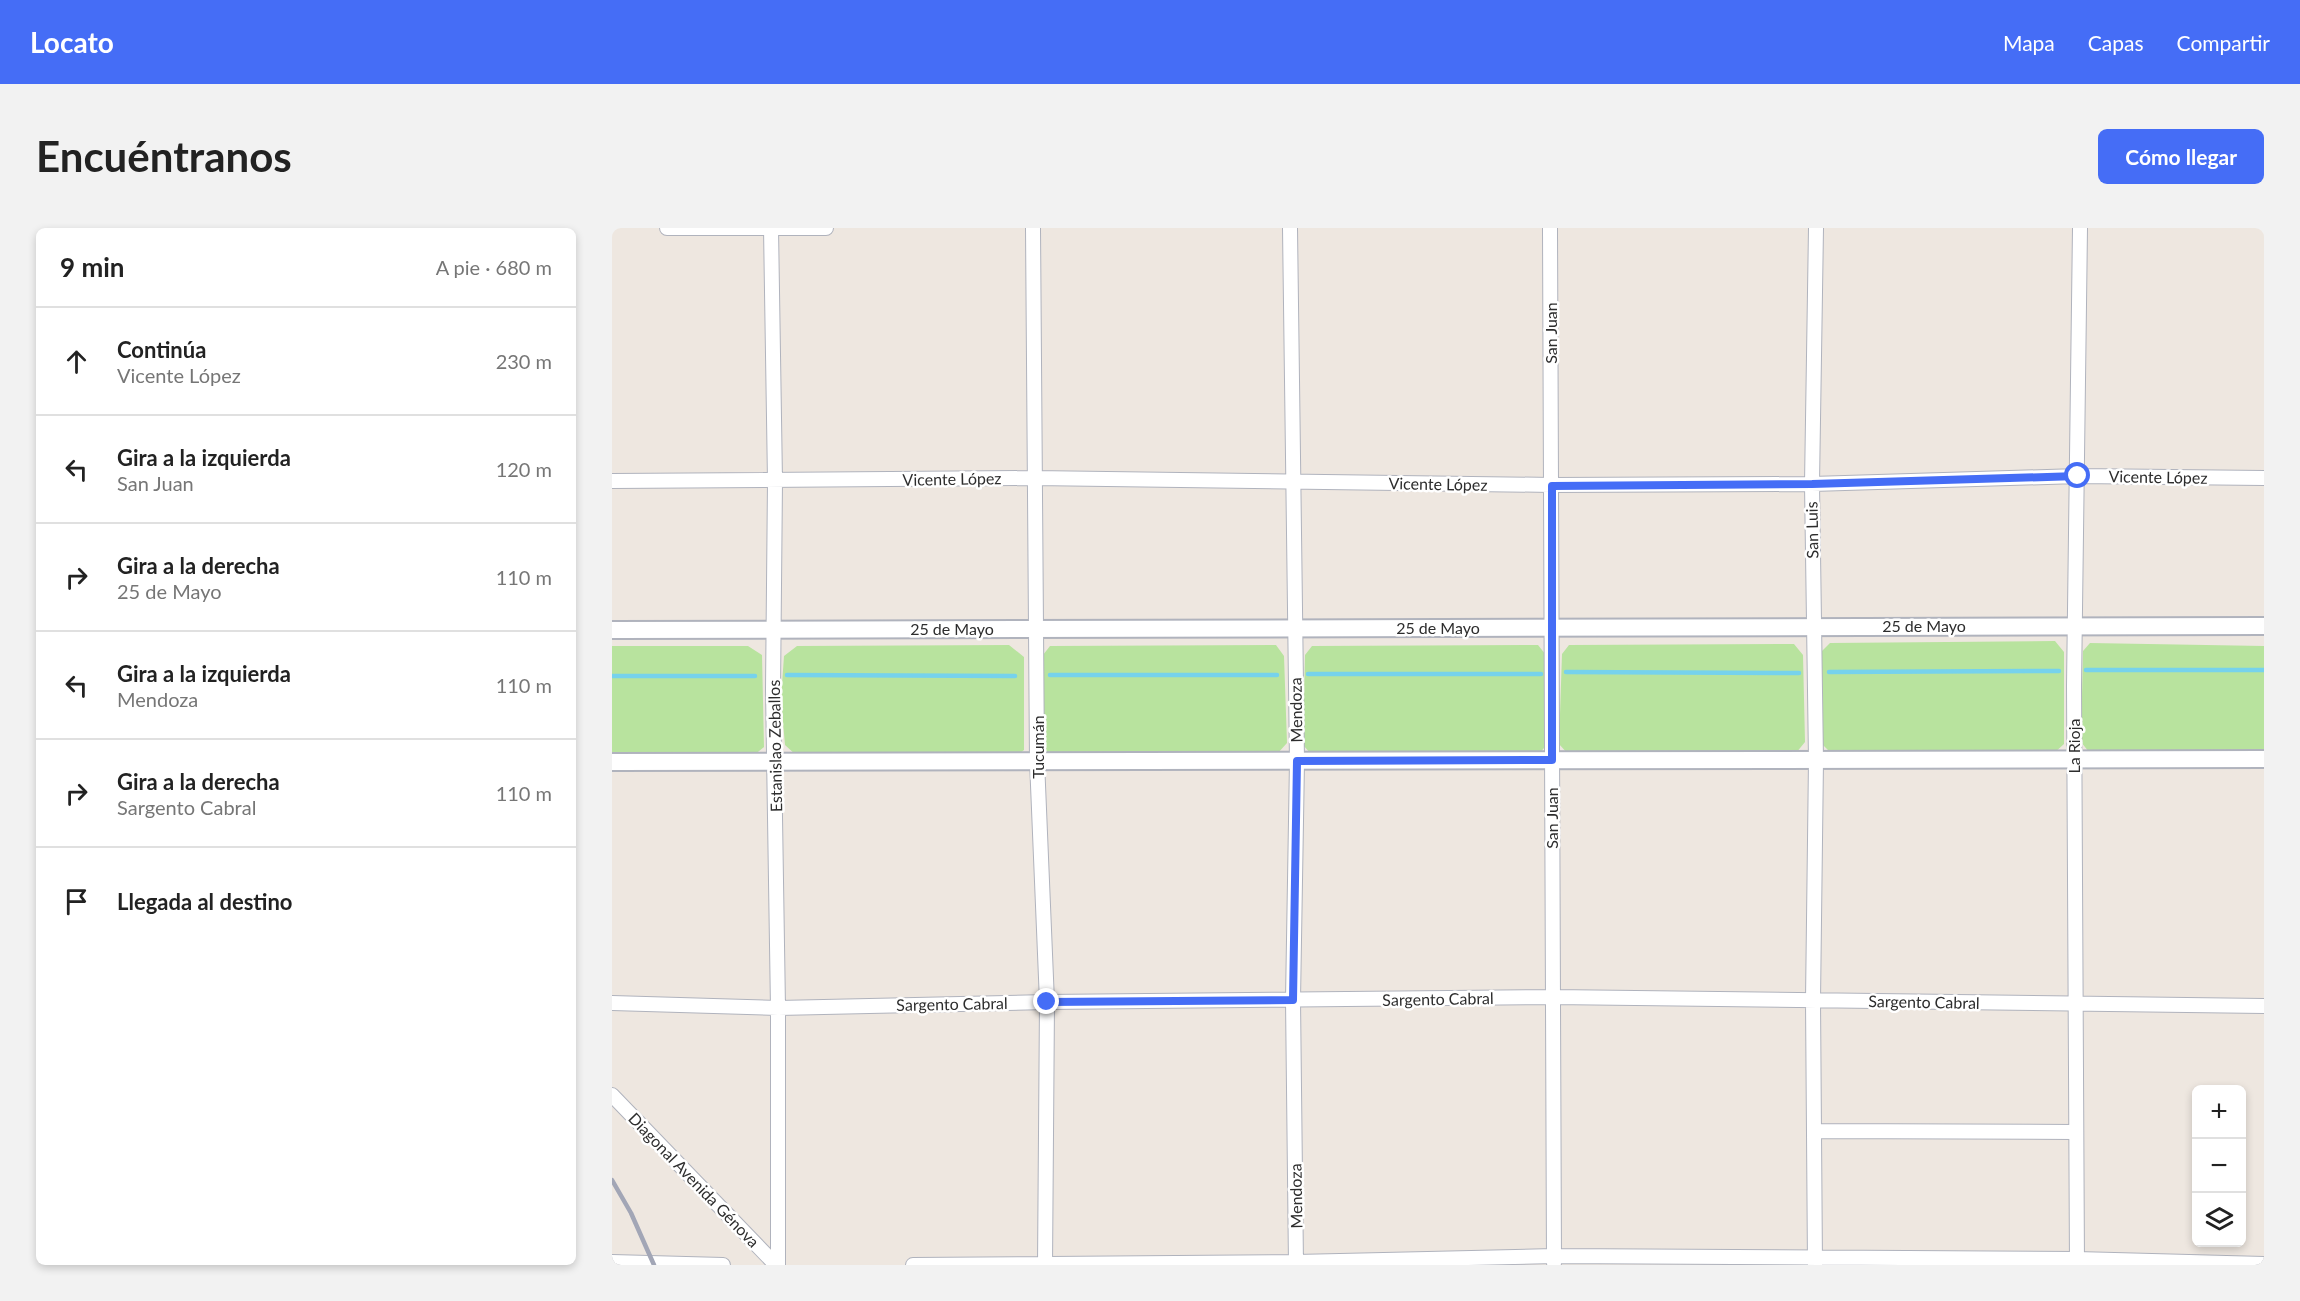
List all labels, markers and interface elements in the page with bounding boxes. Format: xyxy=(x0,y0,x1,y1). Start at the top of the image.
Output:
text: Locato xyxy=(30,25,114,59)
text: Mapa xyxy=(2003,30,2055,55)
text: Capas xyxy=(2088,30,2144,55)
text: Compartir xyxy=(2177,30,2270,55)
button: Cómo llegar xyxy=(2098,129,2264,184)
text: Encuéntranos xyxy=(36,131,292,181)
text: 9 min xyxy=(60,251,124,283)
text: A pie · 680 m xyxy=(436,255,552,279)
street label: San Juan xyxy=(1541,302,1560,364)
text: Continúa xyxy=(117,336,206,363)
icon: ahead xyxy=(60,345,93,378)
text: 230 m xyxy=(496,349,552,373)
text: Vicente López xyxy=(117,363,241,387)
text: Gira a la izquierda xyxy=(117,444,291,471)
icon: left xyxy=(60,453,93,486)
text: 120 m xyxy=(496,457,552,481)
route start xyxy=(2064,462,2090,488)
street label: Vicente López xyxy=(2108,466,2208,487)
street label: Vicente López xyxy=(902,468,1002,489)
text: San Juan xyxy=(117,471,194,495)
street label: Vicente López xyxy=(1388,473,1488,494)
street label: San Luis xyxy=(1802,501,1821,559)
text: Gira a la derecha xyxy=(117,552,280,579)
icon: right xyxy=(60,561,93,594)
text: 110 m xyxy=(496,565,552,589)
text: 25 de Mayo xyxy=(117,579,222,603)
street label: 25 de Mayo xyxy=(1882,616,1966,635)
street label: 25 de Mayo xyxy=(1396,618,1480,637)
street label: 25 de Mayo xyxy=(910,619,994,638)
text: Gira a la izquierda xyxy=(117,660,291,687)
icon: left xyxy=(60,669,93,702)
text: 110 m xyxy=(496,673,552,697)
street label: Mendoza xyxy=(1285,677,1306,743)
street label: Estanislao Zeballos xyxy=(764,680,785,812)
text: Mendoza xyxy=(117,687,198,711)
street label: Tucumán xyxy=(1028,715,1047,779)
street label: La Rioja xyxy=(2064,719,2083,773)
text: Gira a la derecha xyxy=(117,768,280,795)
icon: right xyxy=(60,777,93,810)
text: 110 m xyxy=(496,781,552,805)
street label: San Juan xyxy=(1542,787,1561,849)
text: Sargento Cabral xyxy=(117,795,256,819)
icon: arrive xyxy=(60,885,93,918)
text: Llegada al destino xyxy=(117,888,293,915)
route end xyxy=(1033,988,1059,1014)
street label: Sargento Cabral xyxy=(1382,988,1494,1009)
street label: Sargento Cabral xyxy=(1868,991,1980,1012)
street label: Sargento Cabral xyxy=(896,993,1008,1014)
map controls xyxy=(2192,1085,2246,1247)
button: + xyxy=(2192,1085,2246,1139)
street label: Diagonal Avenida Génova xyxy=(625,1108,764,1251)
button: − xyxy=(2192,1139,2246,1193)
street label: Mendoza xyxy=(1285,1163,1306,1229)
button: layers xyxy=(2192,1193,2246,1247)

